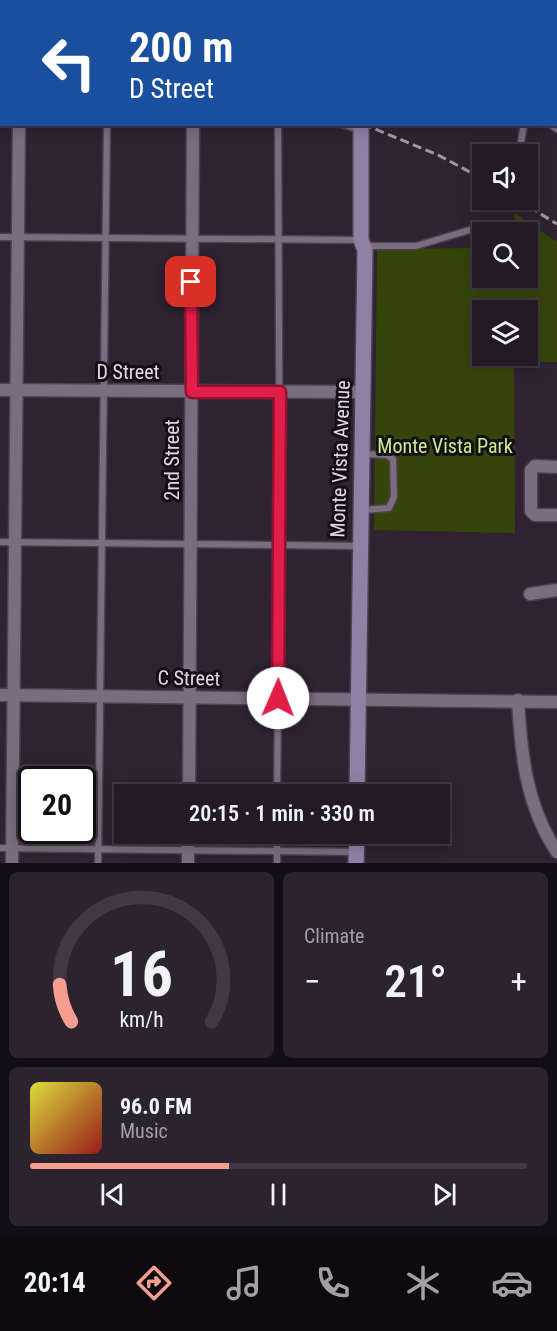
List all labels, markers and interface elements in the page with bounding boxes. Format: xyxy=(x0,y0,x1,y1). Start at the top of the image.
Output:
text: 200 m xyxy=(129,23,234,72)
icon: left xyxy=(30,24,108,102)
text: D Street xyxy=(129,73,214,105)
map controls xyxy=(472,144,538,366)
button: sound xyxy=(472,144,538,210)
button: search xyxy=(472,222,538,288)
pin xyxy=(165,256,216,307)
icon: arrive xyxy=(174,265,207,298)
button: layers xyxy=(472,300,538,366)
street label: D Street xyxy=(97,360,160,384)
street label: Monte Vista Avenue xyxy=(325,380,355,538)
street label: 2nd Street xyxy=(160,419,184,500)
park label: Monte Vista Park xyxy=(377,434,513,458)
street label: C Street xyxy=(157,665,221,691)
position arrow xyxy=(246,666,310,730)
speed limit sign: 20 xyxy=(18,766,96,844)
text: 20:15 · 1 min · 330 m xyxy=(189,801,375,826)
text: Climate xyxy=(304,924,364,948)
text: 16 xyxy=(110,938,173,1011)
text: 21° xyxy=(384,955,447,1008)
text: − xyxy=(304,962,321,1001)
text: + xyxy=(511,962,527,1001)
text: km/h xyxy=(119,1007,164,1032)
text: 96.0 FM xyxy=(120,1094,192,1119)
text: Music xyxy=(120,1119,168,1143)
icon: previous xyxy=(96,1178,129,1211)
icon: pause xyxy=(262,1178,295,1211)
icon: next xyxy=(428,1178,461,1211)
icon: directions xyxy=(133,1262,175,1304)
icon: music xyxy=(223,1262,265,1304)
icon: phone xyxy=(312,1262,354,1304)
icon: climate xyxy=(402,1262,444,1304)
icon: car xyxy=(491,1262,533,1304)
text: 20:14 xyxy=(24,1267,86,1299)

